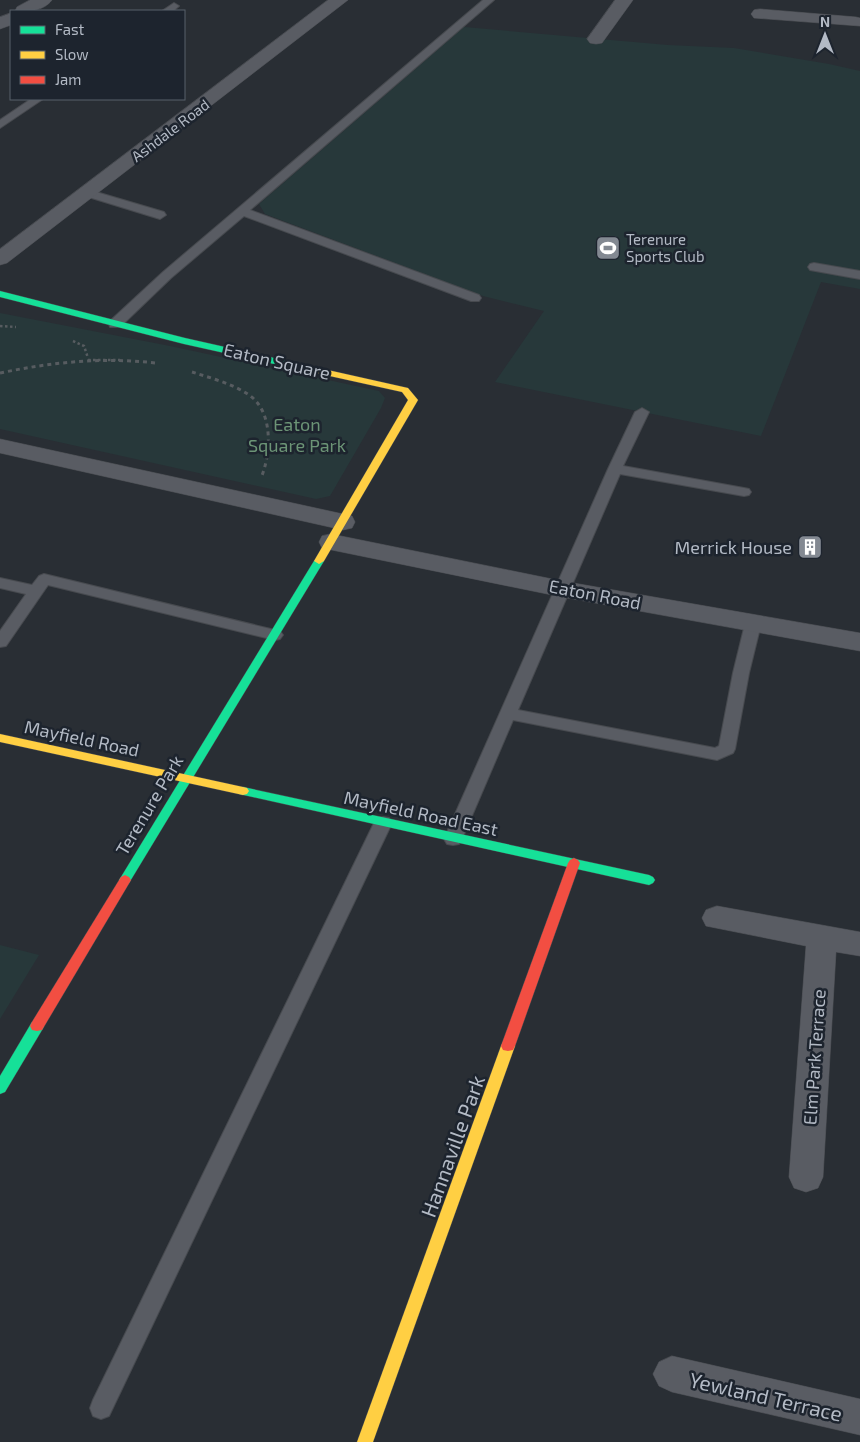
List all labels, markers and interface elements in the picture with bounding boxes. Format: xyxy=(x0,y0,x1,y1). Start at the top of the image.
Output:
legend xyxy=(10,10,185,100)
north arrow xyxy=(800,10,850,60)
text: N xyxy=(820,13,830,30)
text: Fast xyxy=(55,20,85,38)
text: Slow xyxy=(55,45,89,63)
text: Jam xyxy=(55,70,81,88)
street label: Ashdale Road xyxy=(127,95,213,165)
place label: Terenure Sports Club xyxy=(626,230,704,265)
sports icon: Terenure Sports Club xyxy=(595,235,621,261)
street label: Eaton Square xyxy=(222,338,332,384)
park label: Eaton Square Park xyxy=(248,413,346,456)
building icon: Merrick House xyxy=(797,534,823,560)
place label: Merrick House xyxy=(675,536,792,558)
street label: Eaton Road xyxy=(547,574,643,614)
street label: Mayfield Road xyxy=(23,715,141,761)
street label: Terenure Park xyxy=(110,751,188,859)
street label: Mayfield Road East xyxy=(342,786,500,840)
street label: Elm Park Terrace xyxy=(798,988,830,1126)
street label: Hannaville Park xyxy=(415,1071,489,1220)
street label: Yewland Terrace xyxy=(687,1366,845,1426)

